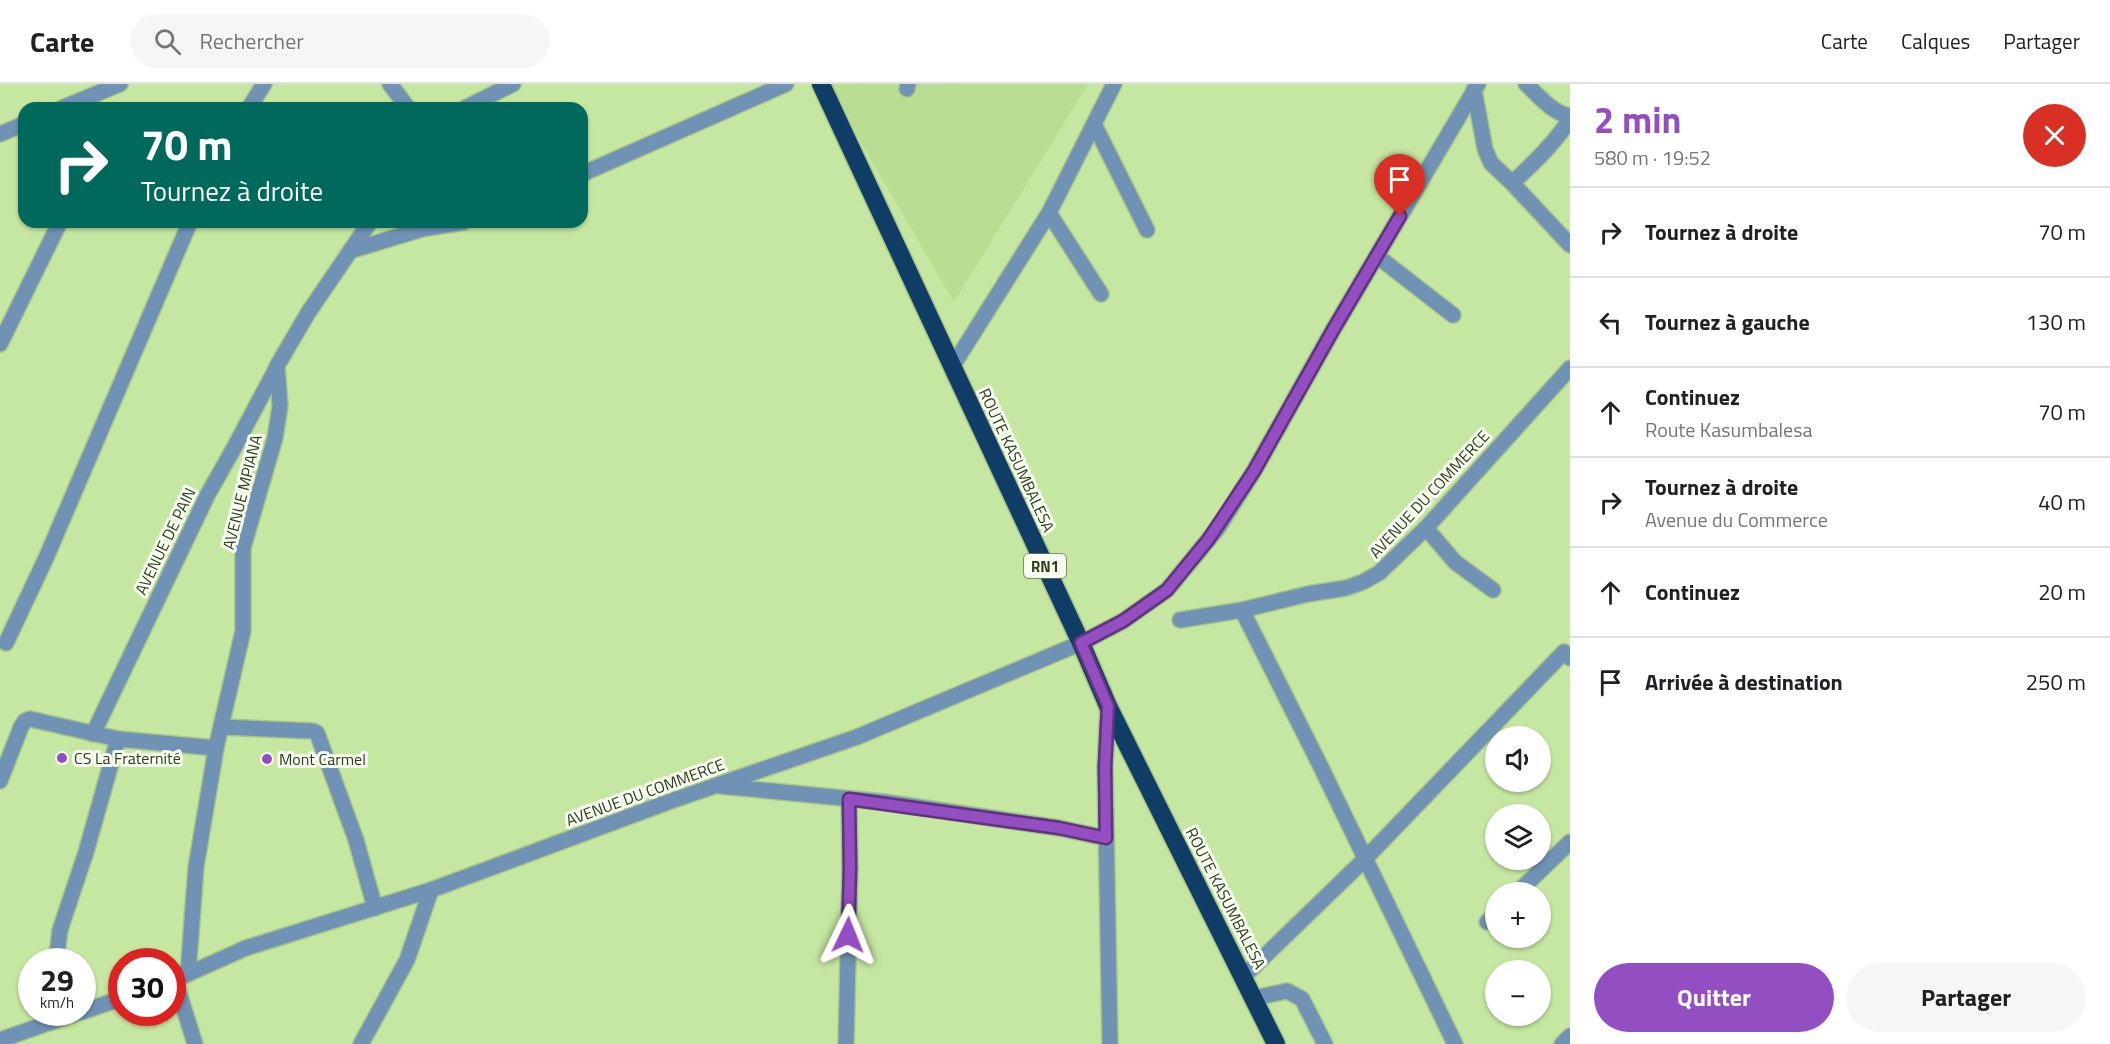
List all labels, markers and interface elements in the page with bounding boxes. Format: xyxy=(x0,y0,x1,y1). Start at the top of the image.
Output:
search box xyxy=(130,14,550,68)
text: Carte xyxy=(30,20,94,63)
text: Rechercher xyxy=(199,24,304,58)
icon: search xyxy=(151,25,184,58)
text: Carte xyxy=(1821,25,1868,57)
text: Calques xyxy=(1901,25,1970,57)
text: Partager xyxy=(2003,25,2080,57)
text: 2 min xyxy=(1594,92,1681,147)
button: close xyxy=(2023,104,2086,167)
text: 70 m xyxy=(141,112,233,176)
icon: right xyxy=(42,126,120,204)
text: 580 m · 19:52 xyxy=(1594,142,1711,173)
pin xyxy=(1374,154,1425,216)
icon: arrive xyxy=(1383,163,1416,196)
text: Tournez à droite xyxy=(141,170,323,211)
text: Tournez à droite xyxy=(1645,215,1798,249)
text: 70 m xyxy=(2038,215,2086,249)
icon: right xyxy=(1594,216,1627,249)
text: Tournez à gauche xyxy=(1645,305,1810,339)
text: 130 m xyxy=(2026,305,2086,339)
icon: left xyxy=(1594,306,1627,339)
text: Continuez xyxy=(1645,380,1740,414)
street label: ROUTE KASUMBALESA xyxy=(973,384,1061,536)
text: 70 m xyxy=(2038,395,2086,429)
icon: ahead xyxy=(1594,396,1627,429)
text: Route Kasumbalesa xyxy=(1645,414,1812,445)
street label: AVENUE DU COMMERCE xyxy=(1363,425,1495,563)
street label: AVENUE MPIANA xyxy=(216,432,268,552)
text: Tournez à droite xyxy=(1645,470,1798,504)
street label: AVENUE DE PAIN xyxy=(129,483,201,599)
text: 40 m xyxy=(2038,485,2086,519)
icon: right xyxy=(1594,486,1627,519)
text: Avenue du Commerce xyxy=(1645,504,1828,535)
road number: RN1 xyxy=(1024,554,1066,578)
text: Continuez xyxy=(1645,575,1740,609)
text: 20 m xyxy=(2038,575,2086,609)
icon: ahead xyxy=(1594,576,1627,609)
text: Arrivée à destination xyxy=(1645,665,1843,699)
text: 250 m xyxy=(2026,665,2086,699)
icon: arrive xyxy=(1594,666,1627,699)
map controls xyxy=(1485,726,1551,1026)
button: sound xyxy=(1485,726,1551,792)
place label: CS La Fraternité xyxy=(74,746,181,770)
place label: Mont Carmel xyxy=(279,747,366,771)
marker: CS La Fraternité xyxy=(55,751,69,765)
marker: Mont Carmel xyxy=(260,752,274,766)
street label: AVENUE DU COMMERCE xyxy=(562,752,728,832)
button: layers xyxy=(1485,804,1551,870)
street label: ROUTE KASUMBALESA xyxy=(1180,823,1272,973)
button: + xyxy=(1485,882,1551,948)
position arrow xyxy=(816,903,880,967)
speed limit sign: 30 xyxy=(108,948,186,1026)
text: 29 xyxy=(40,957,74,1003)
button: − xyxy=(1485,960,1551,1026)
button: Quitter xyxy=(1594,963,1834,1032)
button: Partager xyxy=(1846,963,2086,1032)
text: km/h xyxy=(40,991,74,1014)

